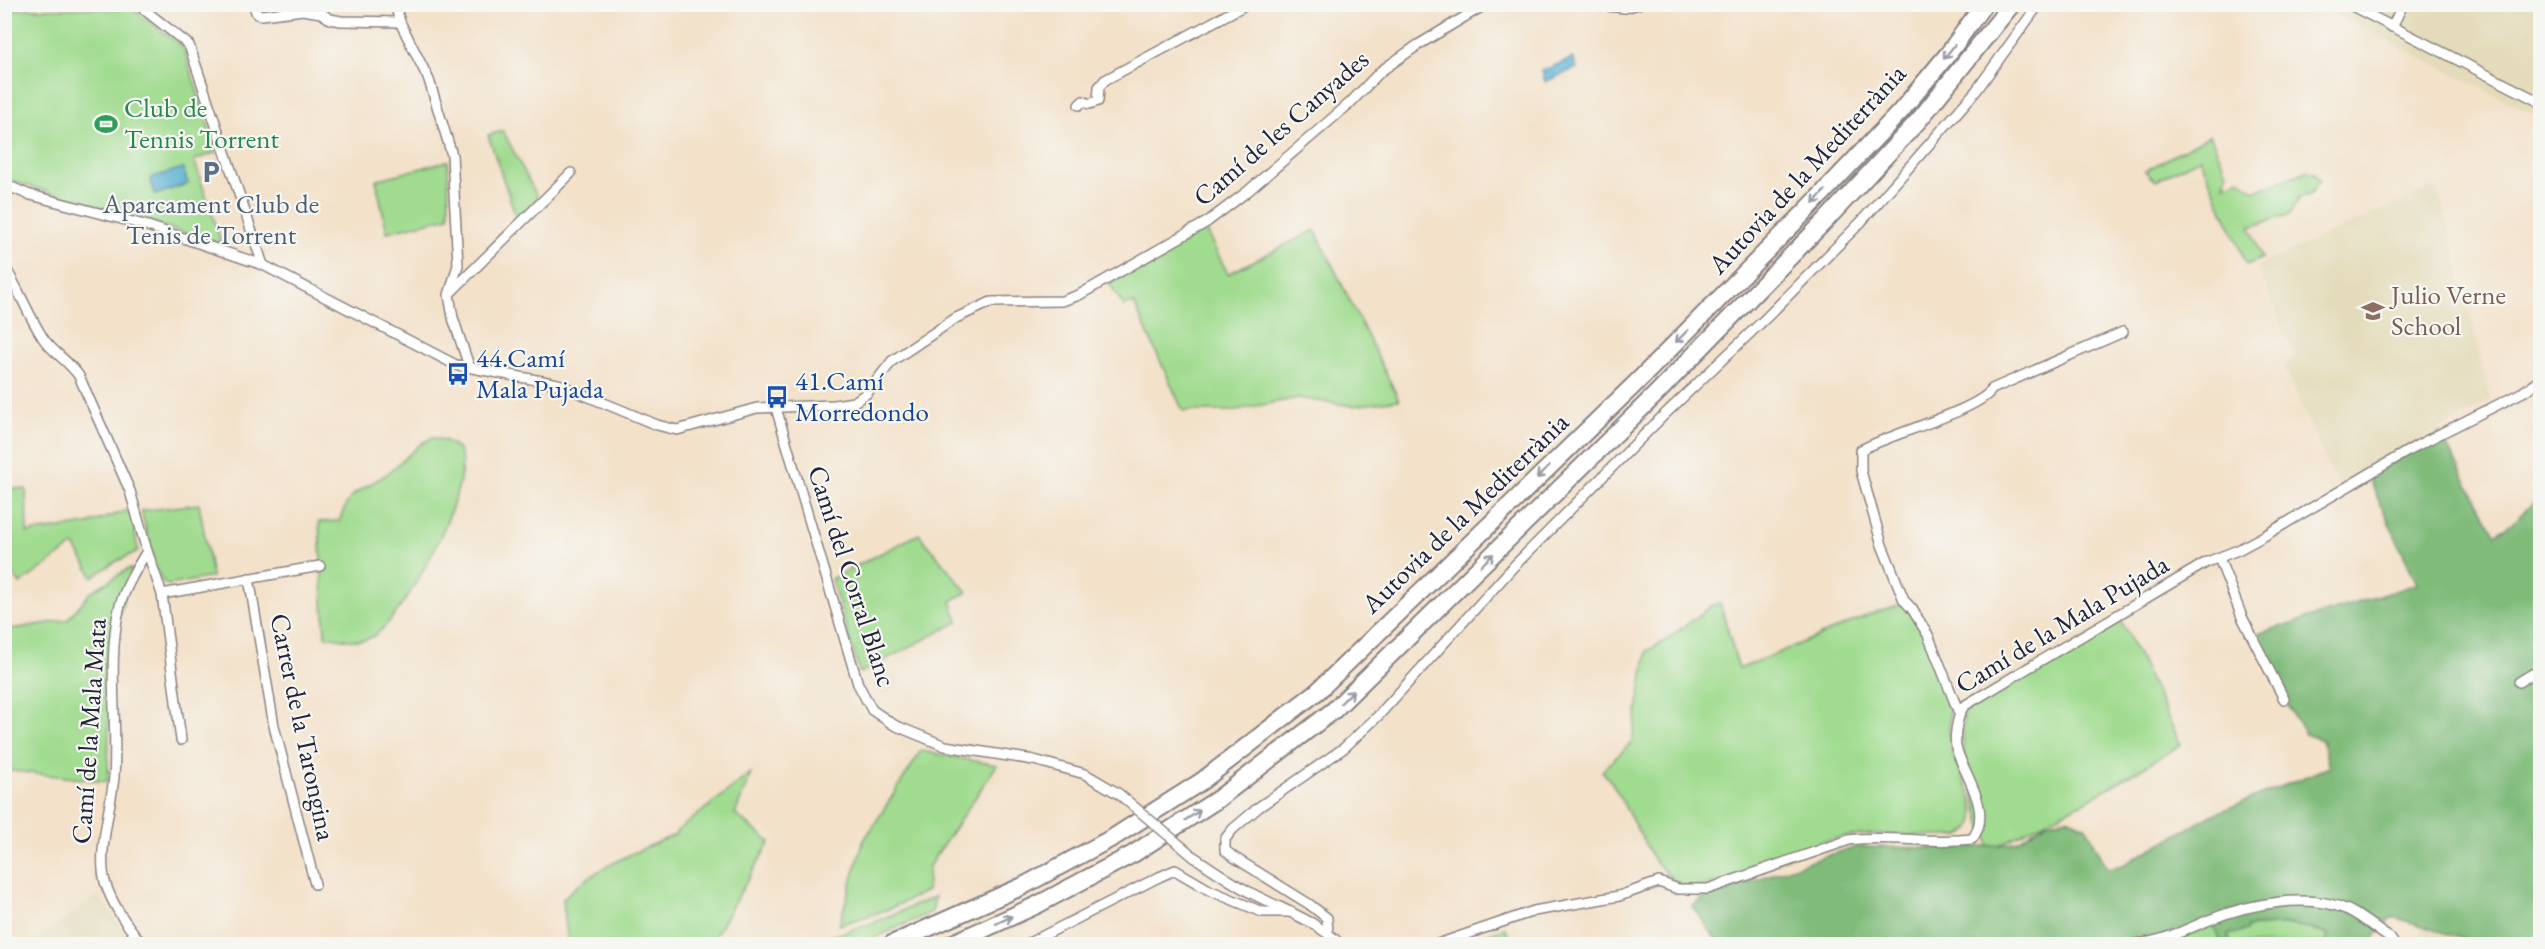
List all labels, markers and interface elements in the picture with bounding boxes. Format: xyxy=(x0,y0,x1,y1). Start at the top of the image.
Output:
street label: Camí de les Canyades xyxy=(1185,42,1376,214)
one-way arrow xyxy=(1943,43,1956,59)
street label: Autovia de la Mediterrània xyxy=(1699,56,1913,282)
place label: Club de Tennis Torrent xyxy=(124,90,279,156)
sports icon: Club de Tennis Torrent xyxy=(93,111,119,137)
parking icon: Aparcament Club de Tenis de Torrent xyxy=(198,159,224,185)
place label: Aparcament Club de Tenis de Torrent xyxy=(102,186,319,252)
one-way arrow xyxy=(1813,189,1827,204)
place label: Julio Verne School xyxy=(2389,277,2506,343)
school or university icon: Julio Verne School xyxy=(2360,298,2386,324)
one-way arrow xyxy=(1675,328,1690,343)
place label: 44.Camí Mala Pujada xyxy=(476,340,604,406)
bus stop icon: 44.Camí Mala Pujada xyxy=(445,361,471,387)
place label: 41.Camí Morredondo xyxy=(795,363,929,429)
bus stop icon: 41.Camí Morredondo xyxy=(764,384,790,410)
street label: Autovia de la Mediterrània xyxy=(1353,404,1576,621)
street label: Camí del Corral Blanc xyxy=(800,461,905,691)
one-way arrow xyxy=(1536,465,1551,480)
street label: Camí de la Mala Pujada xyxy=(1949,546,2175,701)
one-way arrow xyxy=(1479,553,1494,568)
street label: Carrer de la Tarongina xyxy=(262,610,345,844)
street label: Camí de la Mala Mata xyxy=(63,617,114,845)
one-way arrow xyxy=(1340,689,1355,704)
one-way arrow xyxy=(1184,809,1201,821)
one-way arrow xyxy=(995,914,1013,926)

